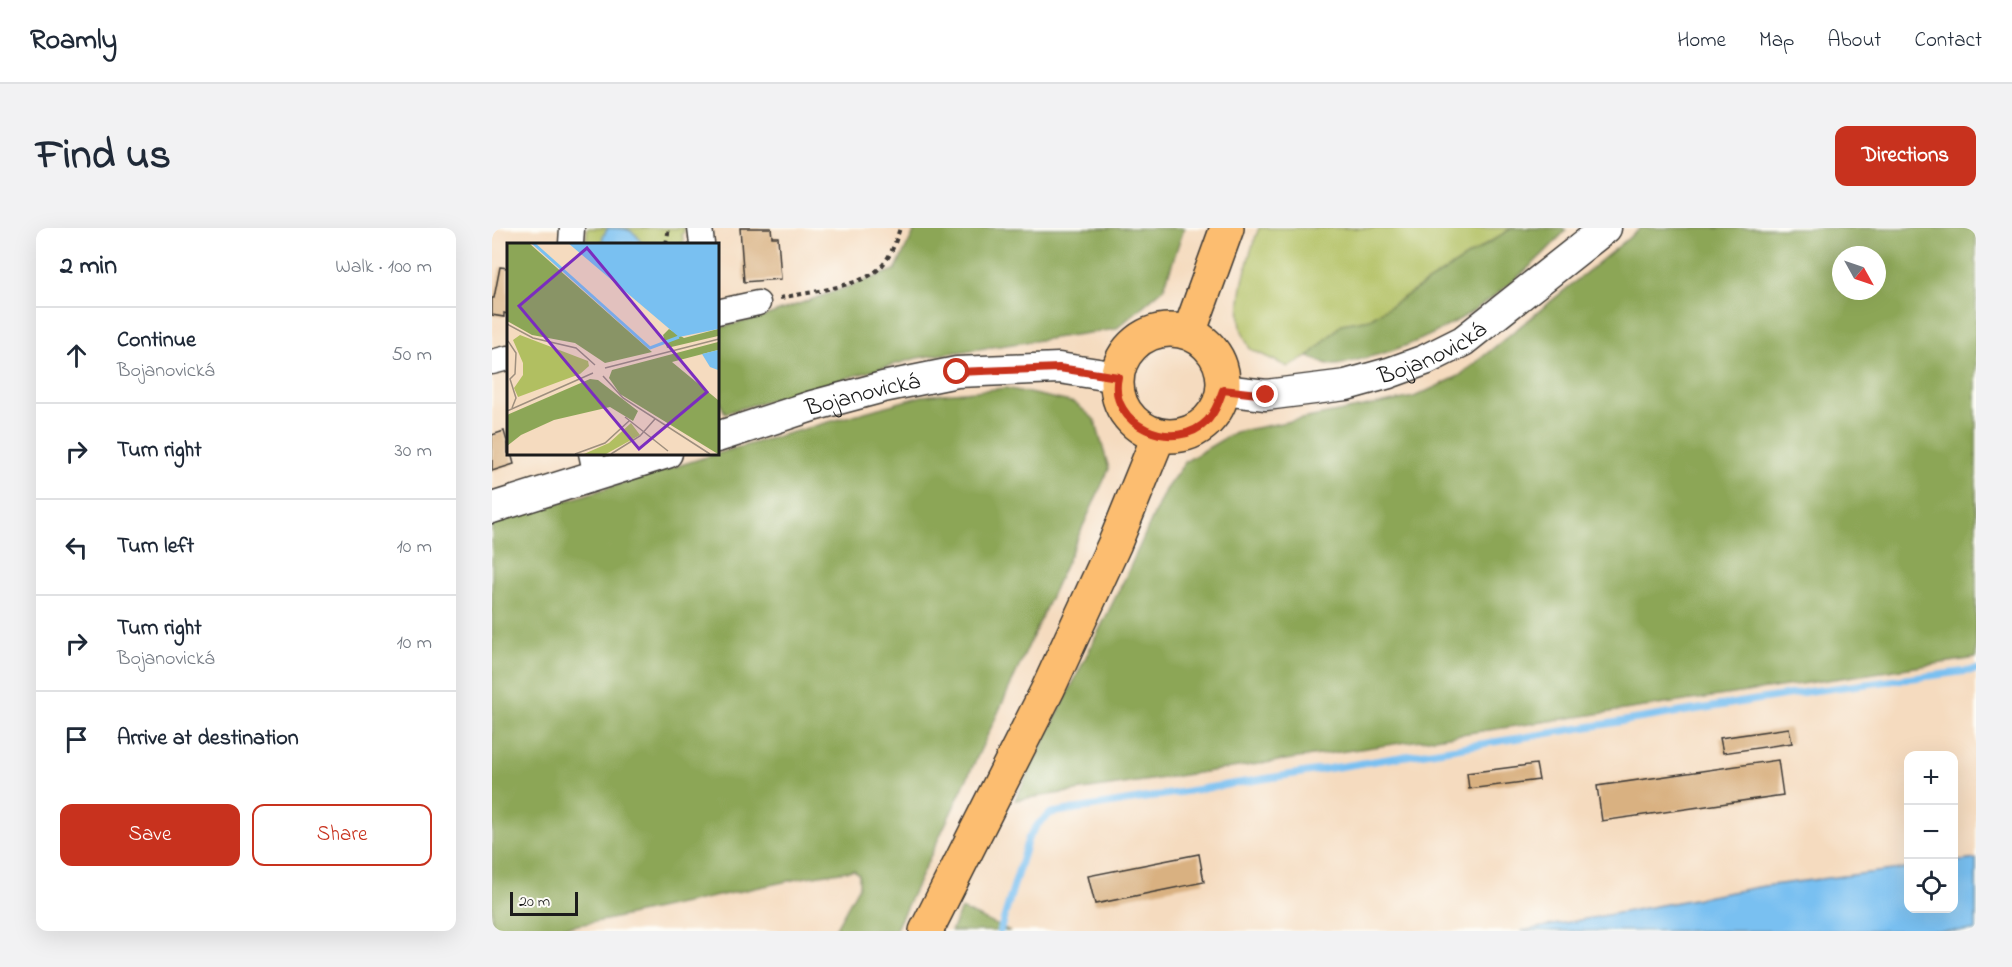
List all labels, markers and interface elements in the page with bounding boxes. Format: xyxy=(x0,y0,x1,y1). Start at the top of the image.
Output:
text: Roamly xyxy=(30,21,117,62)
text: Home xyxy=(1677,26,1726,56)
text: Map xyxy=(1759,26,1794,56)
text: About xyxy=(1827,26,1881,56)
text: Contact xyxy=(1914,26,1982,56)
text: Find us xyxy=(36,126,171,187)
button: Directions xyxy=(1835,126,1976,186)
inset map xyxy=(507,243,718,454)
north arrow xyxy=(1832,246,1886,300)
text: 2 min xyxy=(60,248,117,286)
text: Walk · 100 m xyxy=(335,253,432,282)
street label: Bojanovická xyxy=(1373,314,1495,396)
text: Continue xyxy=(117,325,196,357)
icon: ahead xyxy=(60,339,93,372)
text: 50 m xyxy=(391,341,432,370)
text: Bojanovická xyxy=(117,357,215,386)
route start xyxy=(943,358,969,384)
street label: Bojanovická xyxy=(801,365,923,427)
route end xyxy=(1252,381,1278,407)
icon: right xyxy=(60,435,93,468)
text: Turn right xyxy=(117,435,202,467)
text: 30 m xyxy=(395,437,432,466)
icon: left xyxy=(60,531,93,564)
text: Turn left xyxy=(117,531,194,563)
text: 10 m xyxy=(396,533,432,562)
text: Turn right xyxy=(117,613,202,645)
icon: right xyxy=(60,627,93,660)
text: 10 m xyxy=(396,629,432,658)
text: Bojanovická xyxy=(117,645,215,674)
icon: arrive xyxy=(60,723,93,756)
text: Arrive at destination xyxy=(117,723,299,755)
map controls xyxy=(1904,751,1958,913)
button: + xyxy=(1904,751,1958,805)
button: Save xyxy=(60,804,240,866)
button: Share xyxy=(252,804,432,866)
button: − xyxy=(1904,805,1958,859)
button: locate xyxy=(1904,859,1958,913)
scale bar xyxy=(510,889,578,916)
text: 20 m xyxy=(519,890,550,914)

